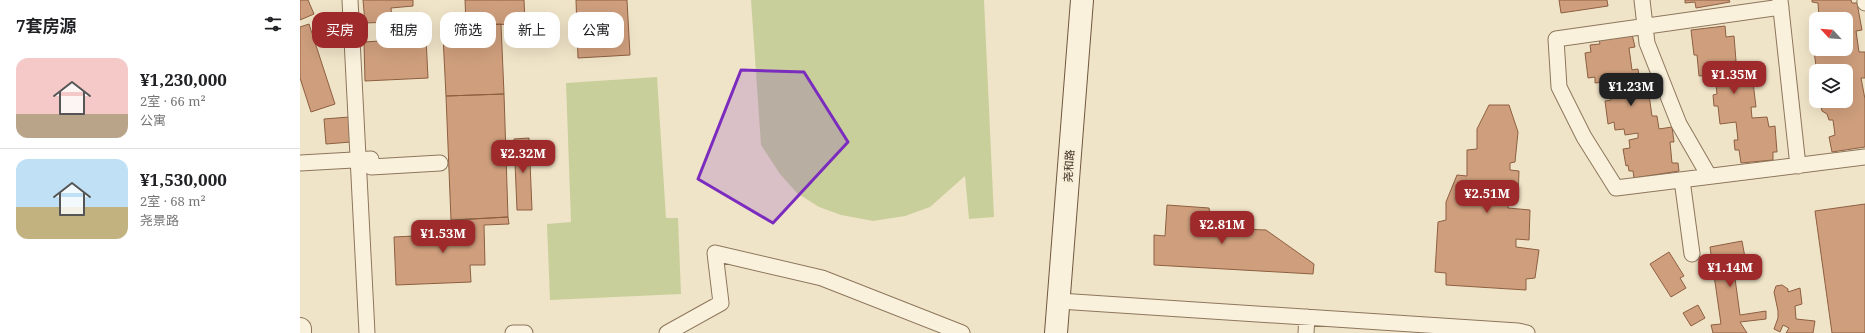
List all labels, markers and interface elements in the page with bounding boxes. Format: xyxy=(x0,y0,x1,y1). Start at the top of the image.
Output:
chip: 买房 xyxy=(312,12,368,48)
chip: 租房 xyxy=(376,12,432,48)
chip: 筛选 xyxy=(440,12,496,48)
chip: 新上 xyxy=(504,12,560,48)
chip: 公寓 xyxy=(568,12,624,48)
north arrow xyxy=(1809,12,1853,56)
map controls xyxy=(1809,12,1853,108)
icon: filters xyxy=(262,13,284,35)
text: 7套房源 xyxy=(16,14,77,37)
pin: ¥1.35M xyxy=(1701,61,1767,95)
button: layers xyxy=(1809,64,1853,108)
text: ¥1.35M xyxy=(1711,65,1757,83)
text: ¥1,230,000 xyxy=(140,68,227,91)
pin: ¥1.23M xyxy=(1598,73,1664,107)
icon: home xyxy=(48,74,96,122)
text: ¥1.23M xyxy=(1608,77,1654,95)
text: 2室 · 66 m² xyxy=(140,92,206,110)
text: 公寓 xyxy=(140,111,166,129)
pin: ¥2.32M xyxy=(490,140,556,174)
text: ¥2.32M xyxy=(500,144,546,162)
street label: 尧和路 xyxy=(1060,149,1077,183)
text: ¥1,530,000 xyxy=(140,168,227,191)
icon: home xyxy=(48,175,96,223)
pin: ¥2.51M xyxy=(1454,180,1520,214)
text: ¥2.51M xyxy=(1464,184,1510,202)
text: 2室 · 68 m² xyxy=(140,192,206,210)
text: 尧景路 xyxy=(140,211,179,229)
pin: ¥2.81M xyxy=(1189,211,1255,245)
text: ¥2.81M xyxy=(1199,215,1245,233)
pin: ¥1.53M xyxy=(410,220,476,254)
text: ¥1.53M xyxy=(420,224,466,242)
pin: ¥1.14M xyxy=(1697,254,1763,288)
text: ¥1.14M xyxy=(1707,258,1753,276)

